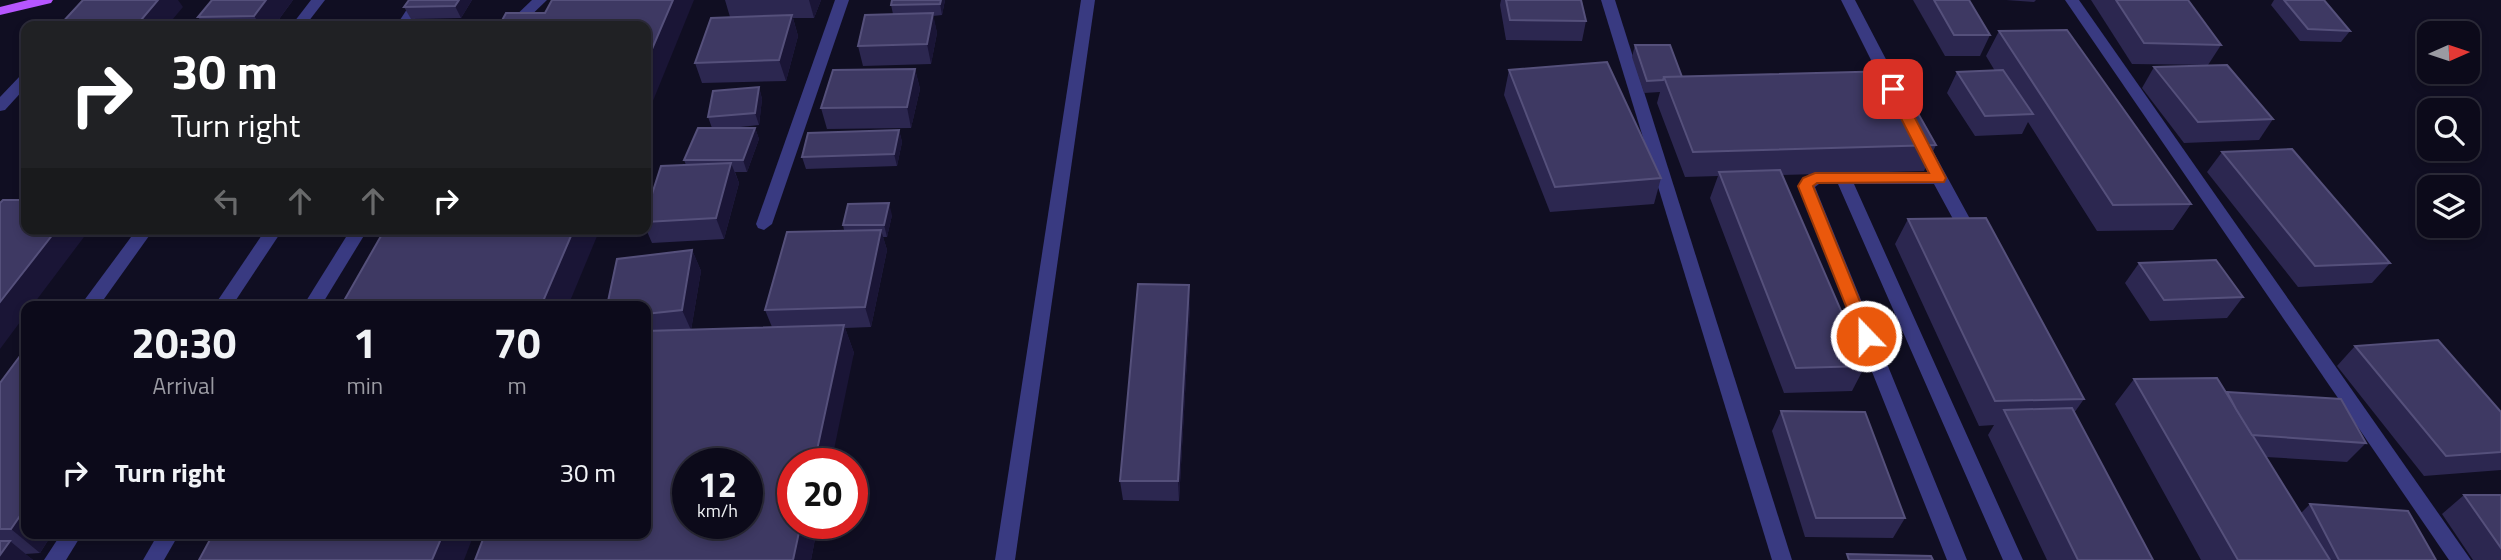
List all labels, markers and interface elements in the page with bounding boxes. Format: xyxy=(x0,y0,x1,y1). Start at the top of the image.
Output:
north arrow xyxy=(2417,21,2480,84)
map controls xyxy=(2417,21,2480,238)
text: 30 m xyxy=(171,33,278,108)
icon: right xyxy=(56,49,147,140)
pin xyxy=(1863,59,1923,119)
icon: arrive xyxy=(1874,70,1912,108)
button: search xyxy=(2417,98,2480,161)
text: Turn right xyxy=(171,101,300,149)
button: layers xyxy=(2417,175,2480,238)
icon: left xyxy=(208,182,246,220)
icon: ahead xyxy=(281,182,319,220)
icon: ahead xyxy=(354,182,392,220)
icon: right xyxy=(427,182,465,220)
position arrow xyxy=(1829,299,1903,373)
text: 20:30 xyxy=(131,310,236,374)
text: 1 xyxy=(353,310,377,374)
text: 70 xyxy=(494,310,541,374)
text: Arrival xyxy=(153,368,215,403)
text: min xyxy=(347,368,383,403)
text: m xyxy=(507,368,527,403)
speed limit sign: 20 xyxy=(777,448,868,539)
text: Turn right xyxy=(115,453,226,492)
text: 30 m xyxy=(559,453,616,492)
icon: right xyxy=(56,454,94,492)
text: 12 xyxy=(698,457,737,511)
text: km/h xyxy=(697,497,738,524)

